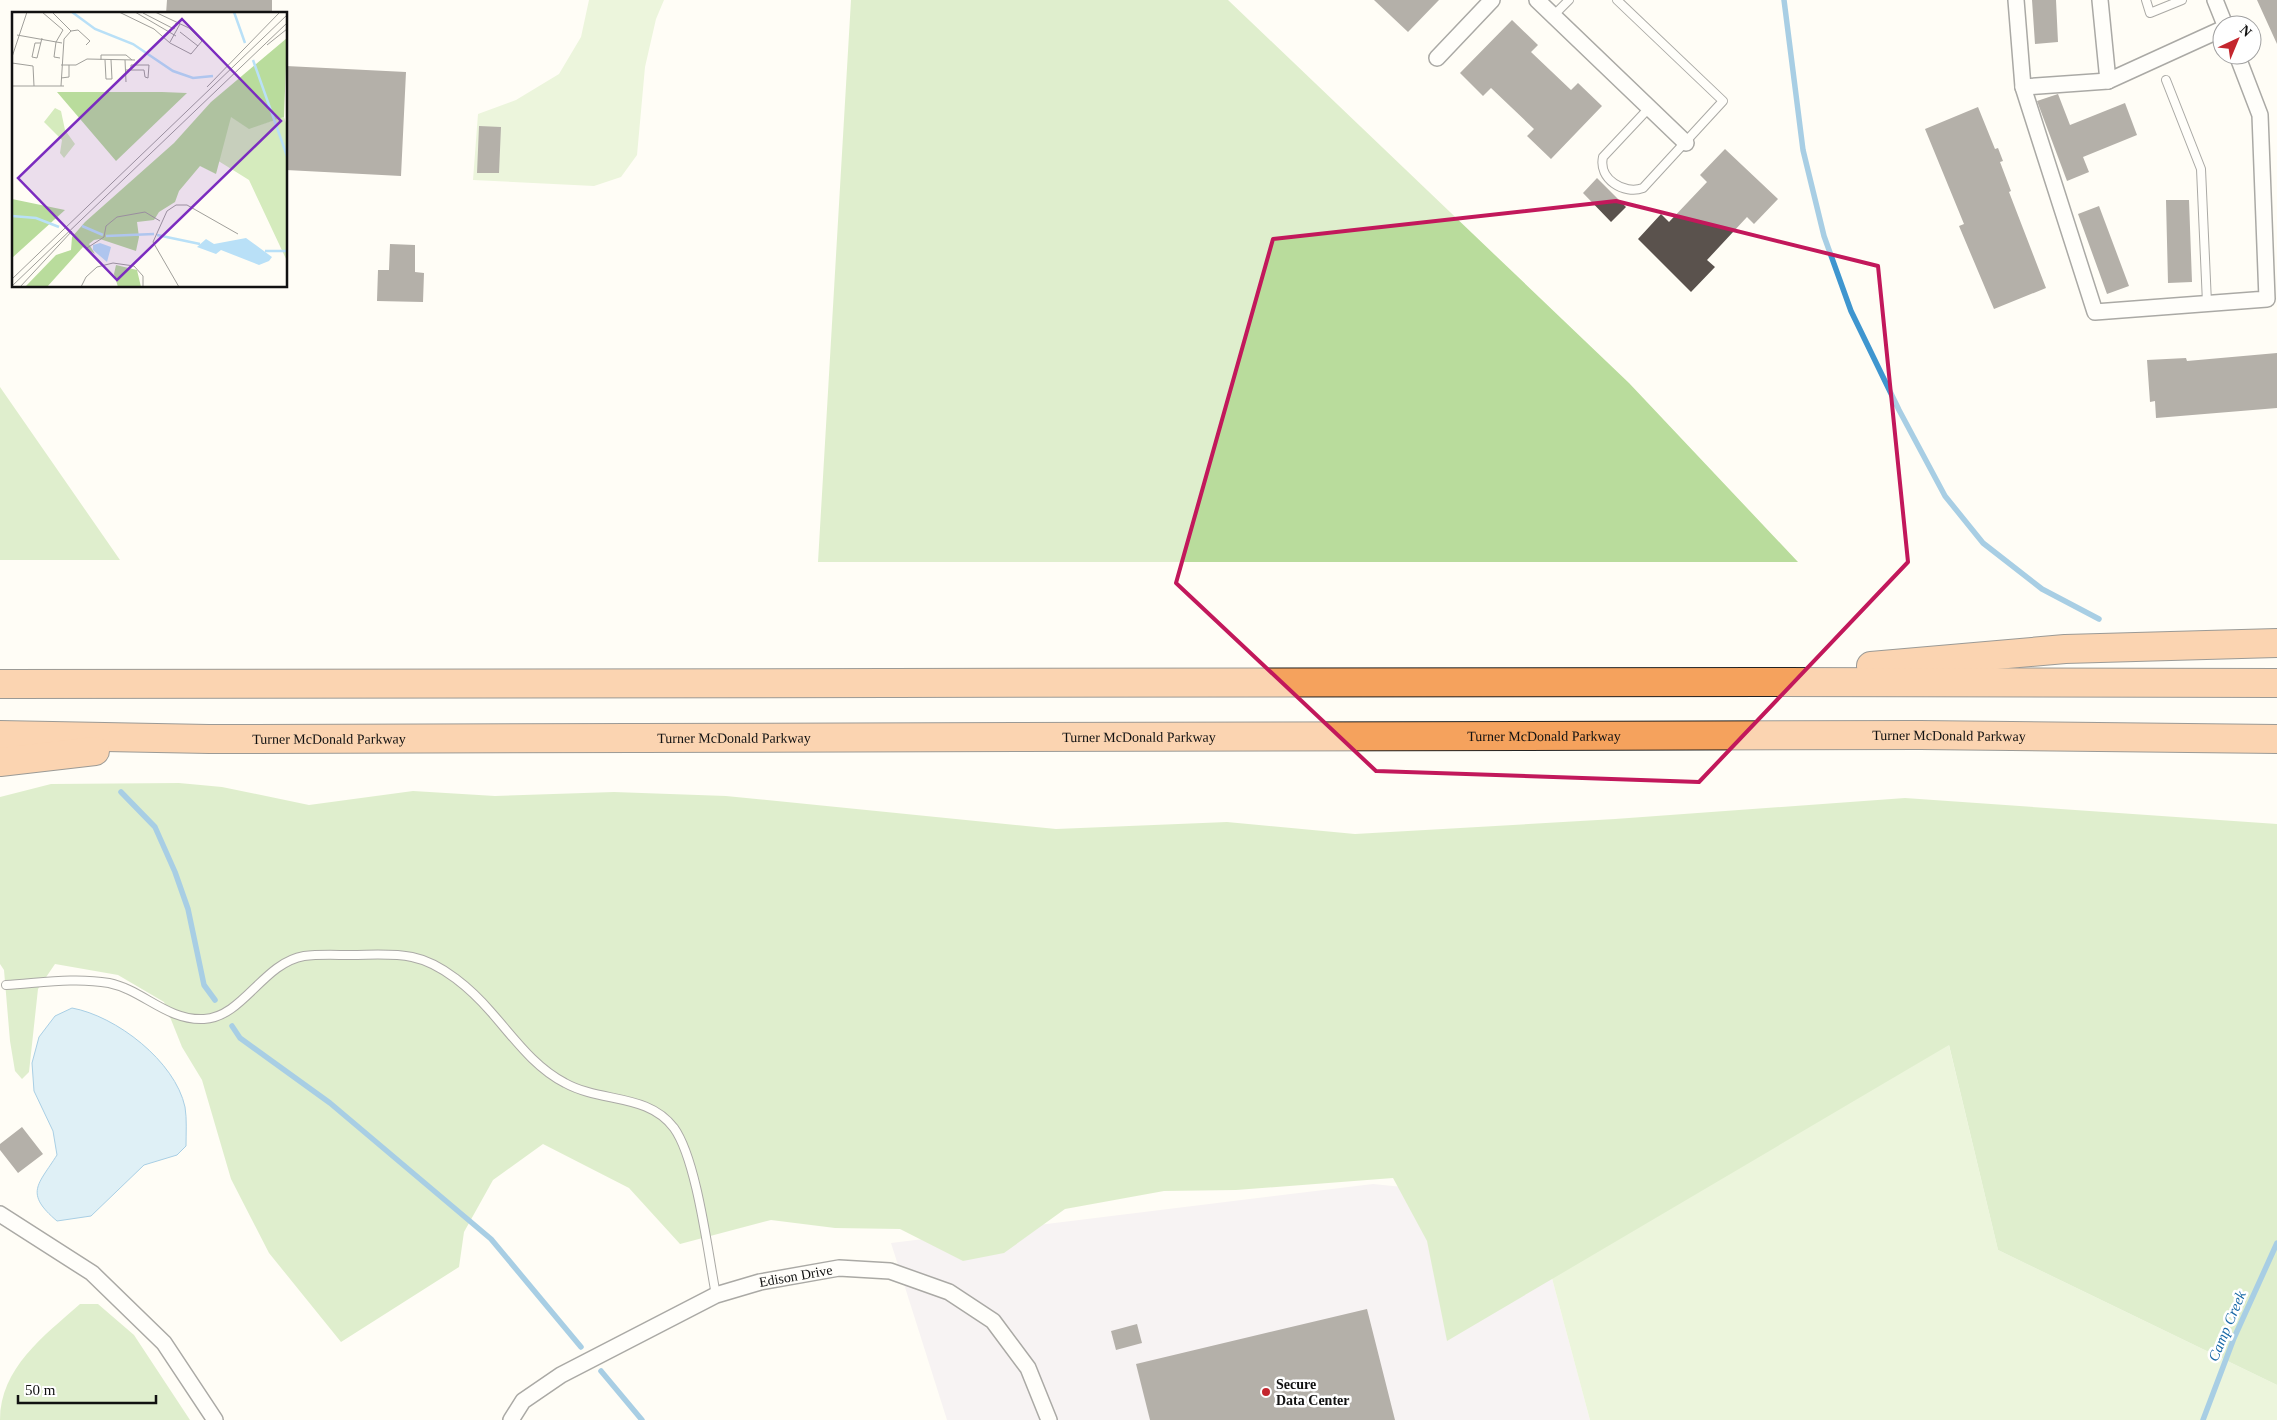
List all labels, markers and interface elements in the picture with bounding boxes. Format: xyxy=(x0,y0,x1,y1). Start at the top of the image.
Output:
inset map xyxy=(12,12,288,288)
north arrow xyxy=(2212,15,2262,65)
text: N xyxy=(2237,22,2255,40)
street label: Turner McDonald Parkway xyxy=(1872,728,2026,744)
street label: Turner McDonald Parkway xyxy=(1467,729,1621,744)
street label: Turner McDonald Parkway xyxy=(1062,730,1216,745)
street label: Turner McDonald Parkway xyxy=(657,731,811,746)
street label: Turner McDonald Parkway xyxy=(252,732,406,747)
street label: Edison Drive xyxy=(758,1262,834,1290)
water label: Camp Creek xyxy=(2205,1288,2249,1364)
scale bar xyxy=(18,1372,155,1404)
place label: Secure Data Center xyxy=(1276,1377,1349,1408)
text: 50 m xyxy=(25,1382,56,1398)
marker: Secure Data Center xyxy=(1260,1386,1272,1398)

